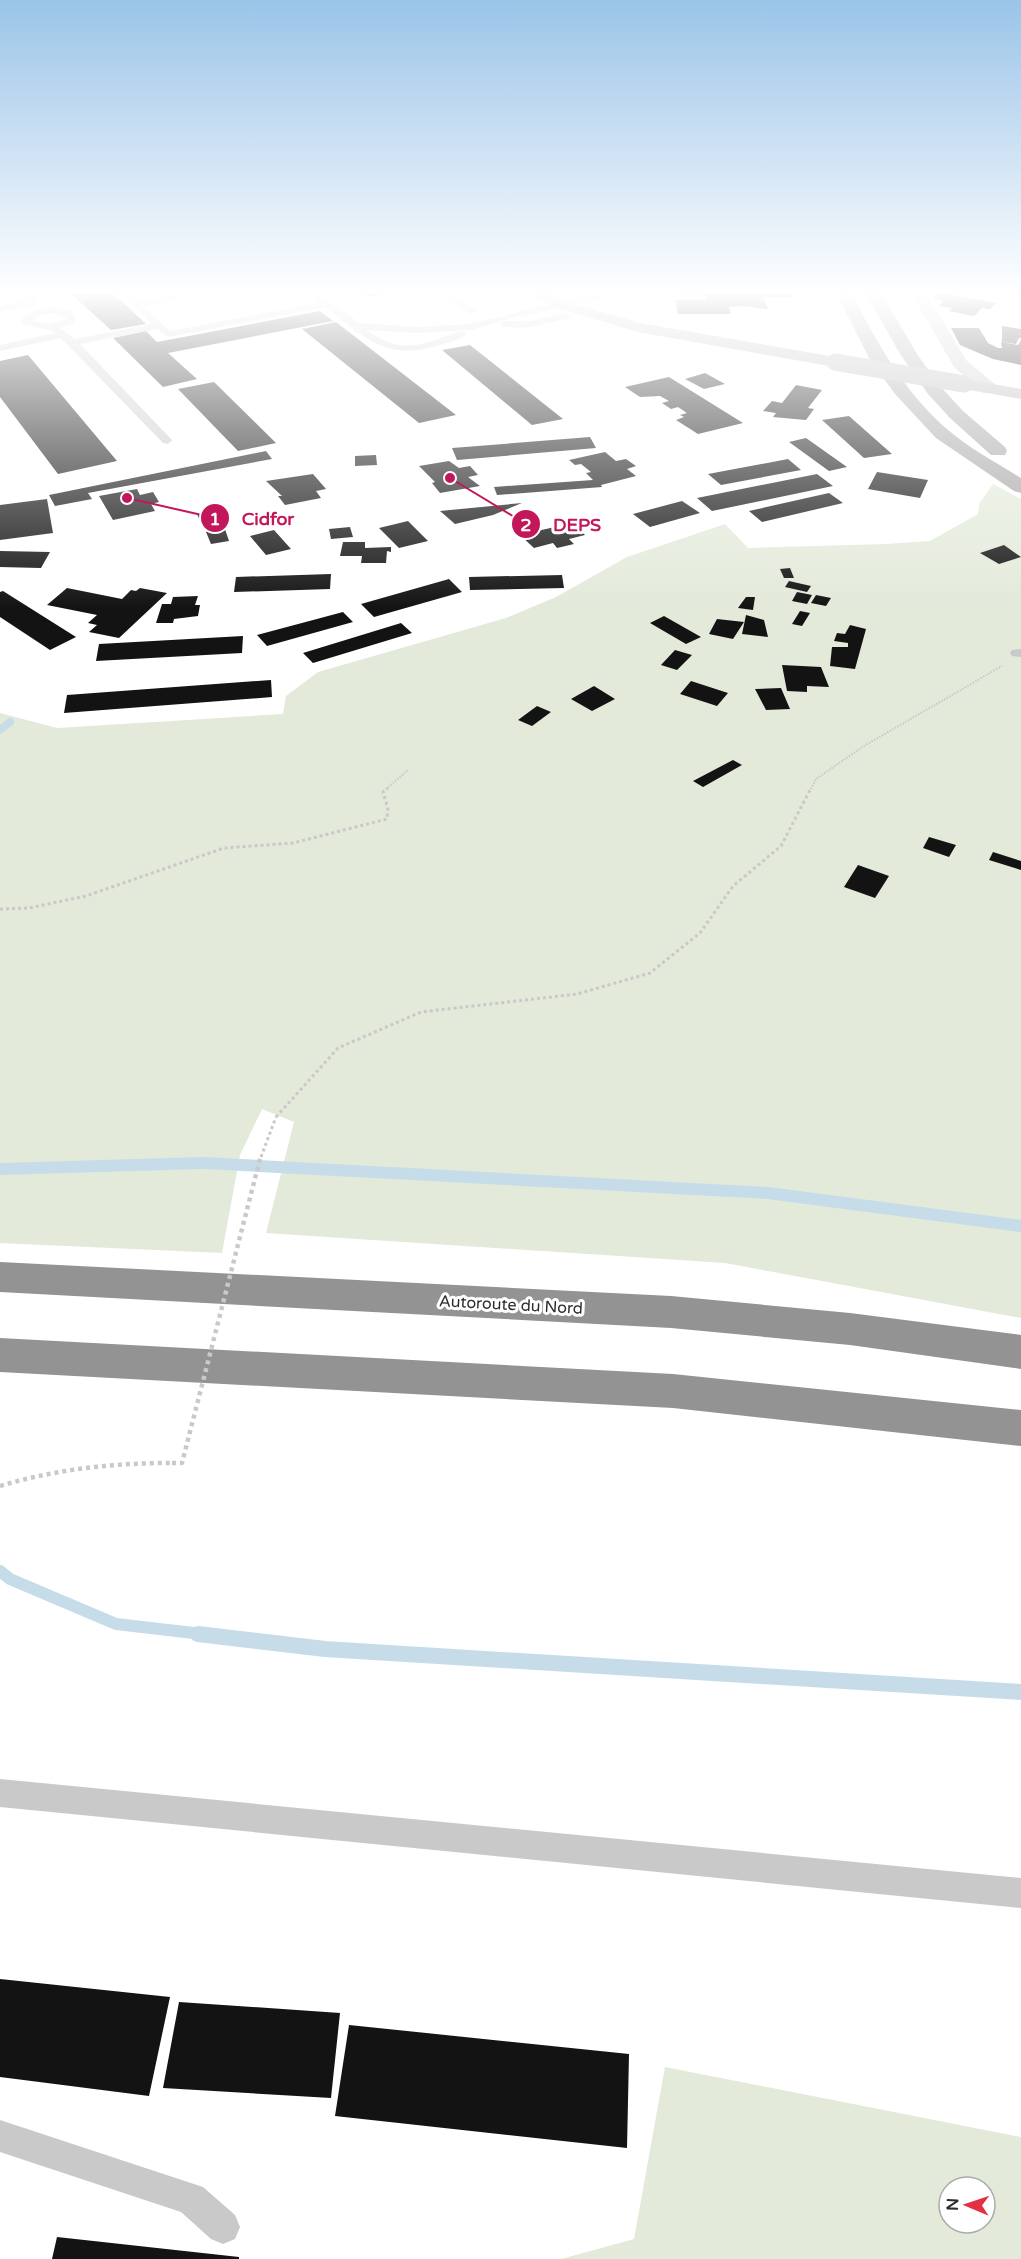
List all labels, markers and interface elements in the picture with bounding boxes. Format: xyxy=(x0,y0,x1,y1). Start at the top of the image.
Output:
callout: Cidfor xyxy=(200,500,306,536)
callout: DEPS xyxy=(511,506,613,542)
text: 1 xyxy=(209,508,221,530)
text: Cidfor xyxy=(242,508,295,530)
text: 2 xyxy=(520,514,532,536)
text: DEPS xyxy=(553,514,601,536)
street label: Autoroute du Nord xyxy=(438,1291,583,1319)
north arrow xyxy=(937,2175,997,2235)
text: N xyxy=(943,2198,963,2211)

